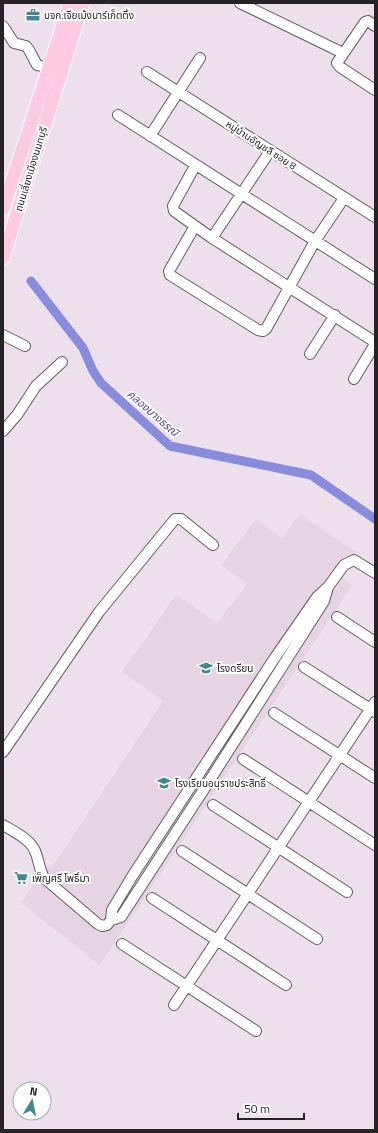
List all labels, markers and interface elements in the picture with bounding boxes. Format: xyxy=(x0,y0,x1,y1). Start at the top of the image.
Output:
office icon: บจก.เจียเม้งมาร์เก็ตติ้ง xyxy=(25,7,41,23)
place label: บจก.เจียเม้งมาร์เก็ตติ้ง xyxy=(44,8,134,23)
street label: หมู่บ้านอัญชลี ซอย 8 xyxy=(223,117,300,174)
street label: ถนนเลี่ยงเมืองนนทบุรี xyxy=(11,124,51,213)
water label: คลองบางธรณี xyxy=(124,386,184,441)
school or university icon: โรงดรียน xyxy=(198,660,214,676)
place label: โรงดรียน xyxy=(217,661,253,676)
school or university icon: โรงเรียนอนุราชประสิทธิ์ xyxy=(156,775,172,791)
place label: โรงเรียนอนุราชประสิทธิ์ xyxy=(175,776,266,791)
supermarket icon: เพ็ญศรี โพธิ์มา xyxy=(13,870,29,886)
place label: เพ็ญศรี โพธิ์มา xyxy=(32,871,90,886)
north arrow xyxy=(12,1081,52,1121)
text: N xyxy=(29,1083,39,1100)
scale bar xyxy=(238,1095,304,1121)
text: 50 m xyxy=(244,1099,270,1118)

